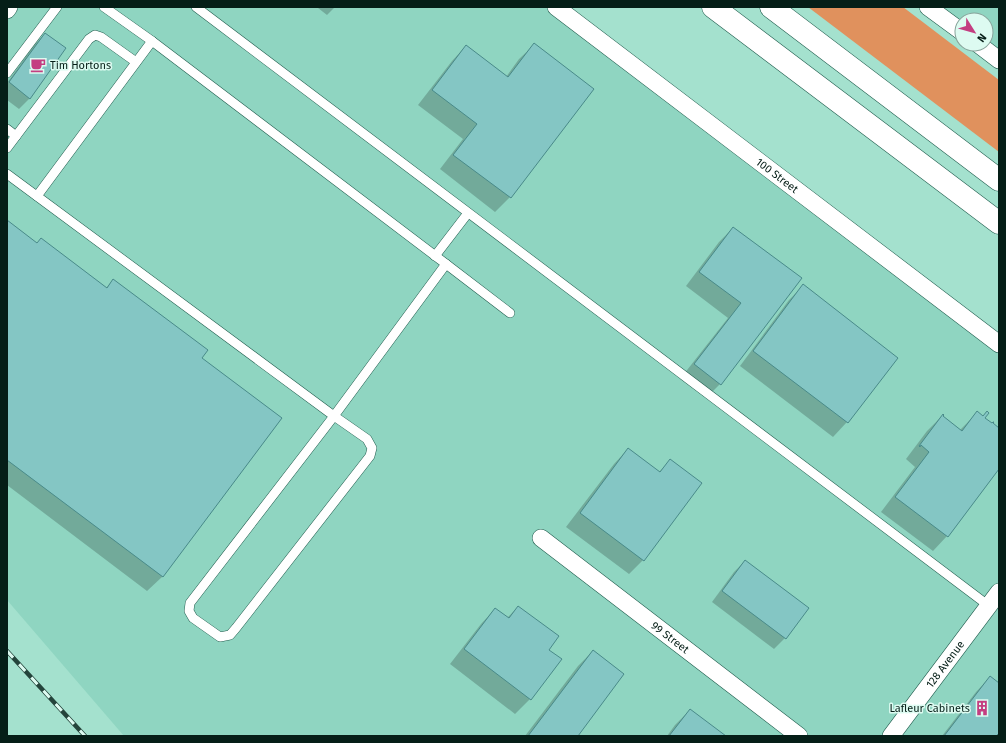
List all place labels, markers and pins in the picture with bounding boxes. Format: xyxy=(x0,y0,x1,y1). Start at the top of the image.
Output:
cafe icon: Tim Hortons xyxy=(29,56,47,74)
place label: Tim Hortons xyxy=(50,59,111,72)
building icon: Lafleur Cabinets xyxy=(973,699,991,717)
place label: Lafleur Cabinets xyxy=(889,702,970,715)

